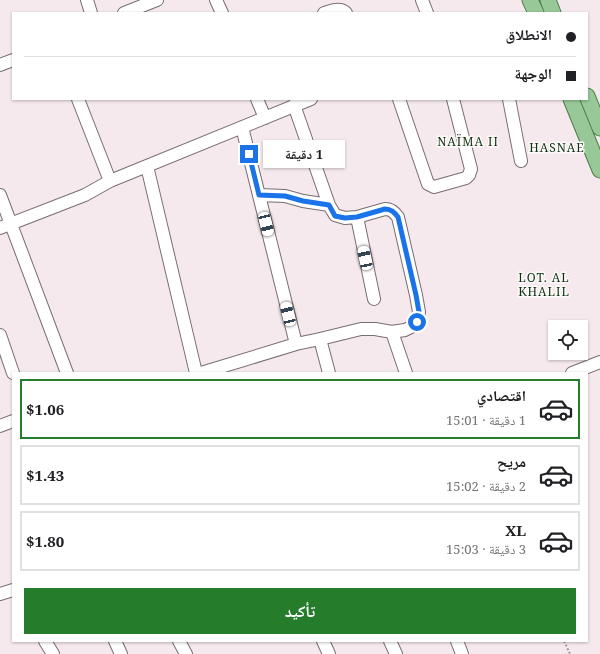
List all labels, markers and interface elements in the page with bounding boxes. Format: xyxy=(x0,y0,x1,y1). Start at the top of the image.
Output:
text: الانطلاق xyxy=(506,24,552,44)
text: الوجهة xyxy=(514,63,552,83)
district label: NAÏMA II xyxy=(437,133,499,150)
district label: HASNAE xyxy=(529,139,585,156)
callout: 1 دقيقة xyxy=(263,140,345,168)
route end xyxy=(240,145,258,163)
text: 1 دقيقة xyxy=(285,145,323,163)
car xyxy=(257,211,275,237)
car xyxy=(357,245,373,271)
district label: LOT. AL KHALIL xyxy=(518,269,570,300)
car xyxy=(279,301,297,327)
route start xyxy=(408,313,426,331)
map controls xyxy=(548,320,588,360)
button: locate xyxy=(548,320,588,360)
text: اقتصادي xyxy=(477,385,526,405)
icon: car xyxy=(538,391,574,427)
text: $1.06 xyxy=(26,399,64,419)
text: 1 دقيقة · 15:01 xyxy=(446,411,526,429)
text: مريح xyxy=(497,451,526,471)
icon: car xyxy=(538,457,574,493)
text: $1.43 xyxy=(26,465,64,485)
text: 2 دقيقة · 15:02 xyxy=(446,477,526,495)
text: XL xyxy=(505,520,526,540)
icon: car xyxy=(538,523,574,559)
text: $1.80 xyxy=(26,531,64,551)
text: 3 دقيقة · 15:03 xyxy=(446,540,526,558)
button: تأكيد xyxy=(24,588,576,634)

